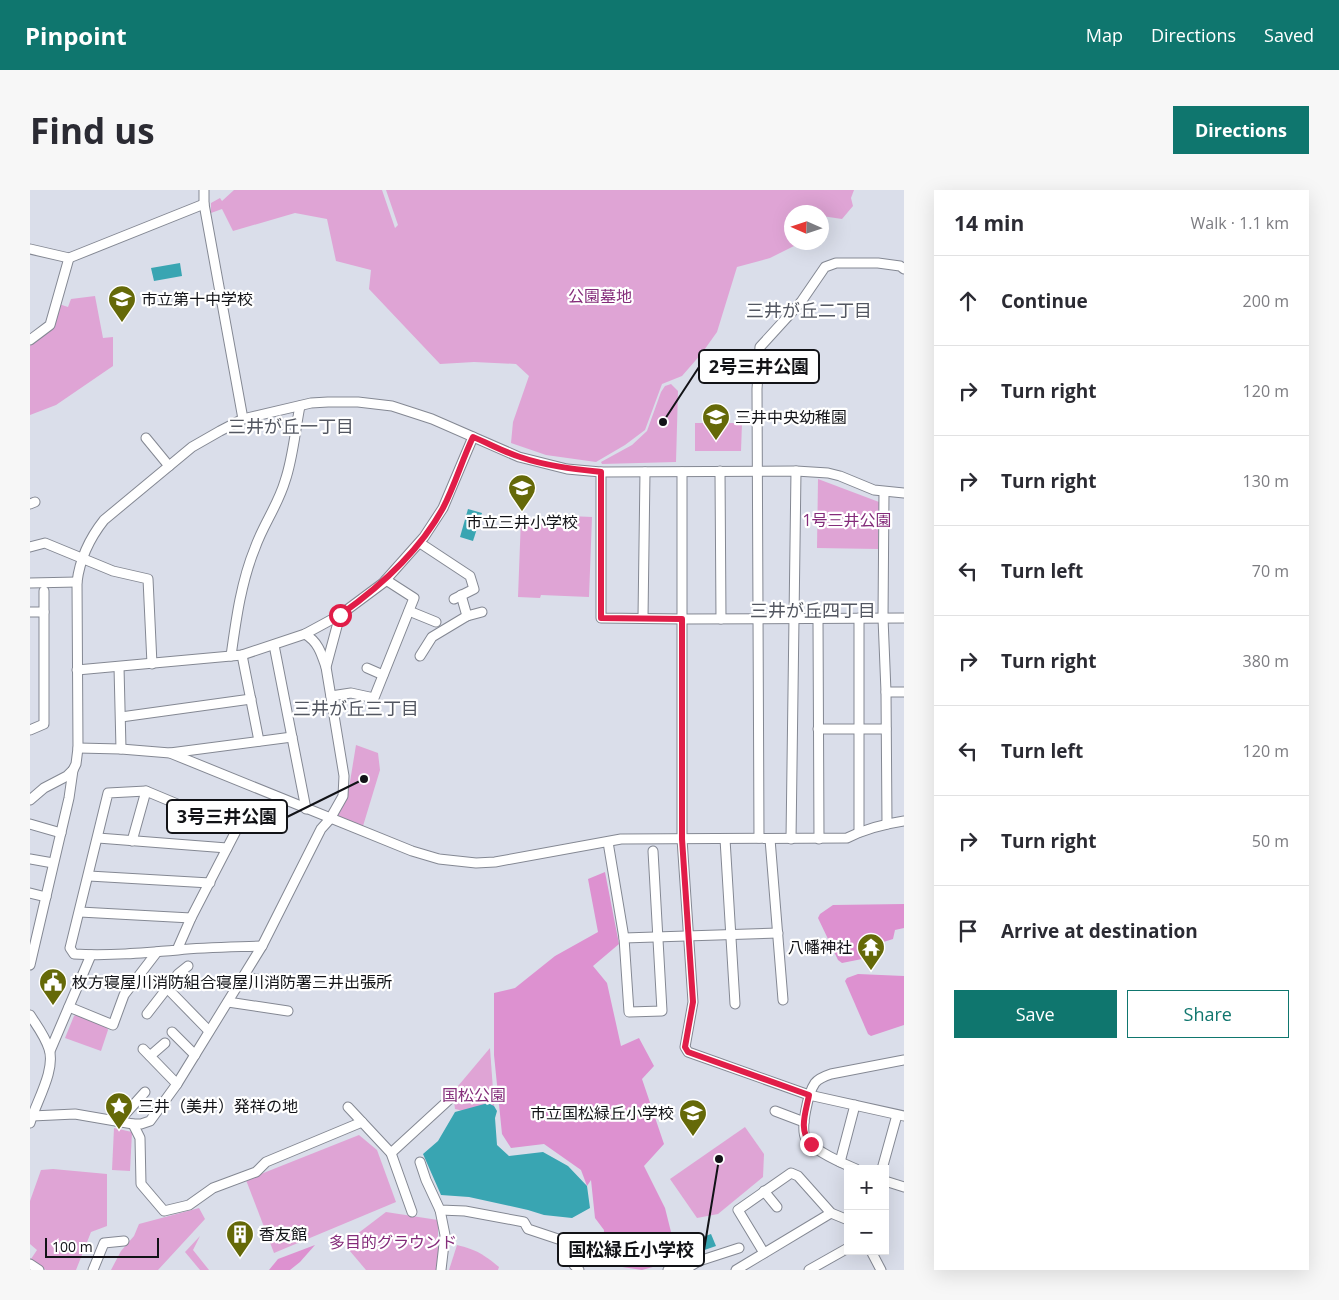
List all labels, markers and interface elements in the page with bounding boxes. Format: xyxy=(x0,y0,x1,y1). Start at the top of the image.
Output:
text: Pinpoint xyxy=(25,19,127,52)
text: Map xyxy=(1086,23,1123,47)
text: Directions xyxy=(1151,23,1236,47)
text: Saved xyxy=(1264,23,1314,47)
button: Directions xyxy=(1173,106,1309,154)
text: Find us xyxy=(30,107,155,154)
north arrow xyxy=(784,205,829,250)
text: 14 min xyxy=(954,209,1024,237)
text: Walk · 1.1 km xyxy=(1191,212,1289,234)
school or university icon: 市立第十中学校 xyxy=(107,284,137,323)
park label: 公園墓地 xyxy=(568,285,632,307)
icon: ahead xyxy=(954,287,982,315)
place label: 市立第十中学校 xyxy=(141,288,253,310)
text: Continue xyxy=(1001,288,1088,314)
text: 200 m xyxy=(1243,290,1289,312)
district label: 三井が丘二丁目 xyxy=(746,298,872,322)
callout: 2号三井公園 xyxy=(699,350,819,383)
text: 2号三井公園 xyxy=(709,354,809,378)
icon: right xyxy=(954,377,982,405)
text: Turn right xyxy=(1001,378,1096,404)
text: 120 m xyxy=(1243,380,1289,402)
school or university icon: 三井中央幼稚園 xyxy=(701,402,731,441)
place label: 三井中央幼稚園 xyxy=(735,406,847,428)
district label: 三井が丘一丁目 xyxy=(228,414,354,438)
icon: right xyxy=(954,467,982,495)
text: Turn right xyxy=(1001,468,1096,494)
text: 130 m xyxy=(1243,470,1289,492)
school or university icon: 市立三井小学校 xyxy=(507,473,537,512)
park label: 1号三井公園 xyxy=(802,509,892,531)
place label: 市立三井小学校 xyxy=(466,511,578,533)
icon: left xyxy=(954,557,982,585)
text: Turn left xyxy=(1001,558,1083,584)
text: 70 m xyxy=(1252,560,1289,582)
district label: 三井が丘四丁目 xyxy=(750,598,876,622)
route start xyxy=(329,604,352,627)
icon: right xyxy=(954,647,982,675)
text: Turn right xyxy=(1001,648,1096,674)
text: 380 m xyxy=(1243,650,1289,672)
district label: 三井が丘三丁目 xyxy=(293,696,419,720)
icon: left xyxy=(954,737,982,765)
text: Turn left xyxy=(1001,738,1083,764)
text: 120 m xyxy=(1243,740,1289,762)
callout: 3号三井公園 xyxy=(167,800,287,833)
text: 3号三井公園 xyxy=(177,804,277,828)
icon: right xyxy=(954,827,982,855)
text: Turn right xyxy=(1001,828,1096,854)
text: 50 m xyxy=(1252,830,1289,852)
icon: arrive xyxy=(954,917,982,945)
text: Arrive at destination xyxy=(1001,918,1198,944)
temple icon: 八幡神社 xyxy=(856,932,886,971)
place label: 八幡神社 xyxy=(788,936,852,958)
public building icon: 枚方寝屋川消防組合寝屋川消防署三井出張所 xyxy=(38,967,68,1006)
place label: 枚方寝屋川消防組合寝屋川消防署三井出張所 xyxy=(72,971,392,993)
button: Save xyxy=(954,990,1117,1038)
button: Share xyxy=(1127,990,1289,1038)
park label: 国松公園 xyxy=(442,1084,506,1106)
place icon: 三井（美井）発祥の地 xyxy=(104,1091,134,1130)
place label: 三井（美井）発祥の地 xyxy=(138,1095,298,1117)
school or university icon: 市立国松緑丘小学校 xyxy=(678,1098,708,1137)
place label: 市立国松緑丘小学校 xyxy=(530,1102,674,1124)
route end xyxy=(800,1133,823,1156)
map controls xyxy=(844,1165,889,1255)
button: + xyxy=(844,1165,889,1210)
button: − xyxy=(844,1210,889,1255)
building icon: 香友館 xyxy=(225,1219,255,1258)
place label: 香友館 xyxy=(259,1223,307,1245)
park label: 多目的グラウンド xyxy=(329,1231,457,1253)
callout: 国松緑丘小学校 xyxy=(558,1233,704,1266)
scale bar xyxy=(45,1235,159,1258)
text: 100 m xyxy=(52,1237,93,1256)
text: 国松緑丘小学校 xyxy=(568,1237,694,1261)

